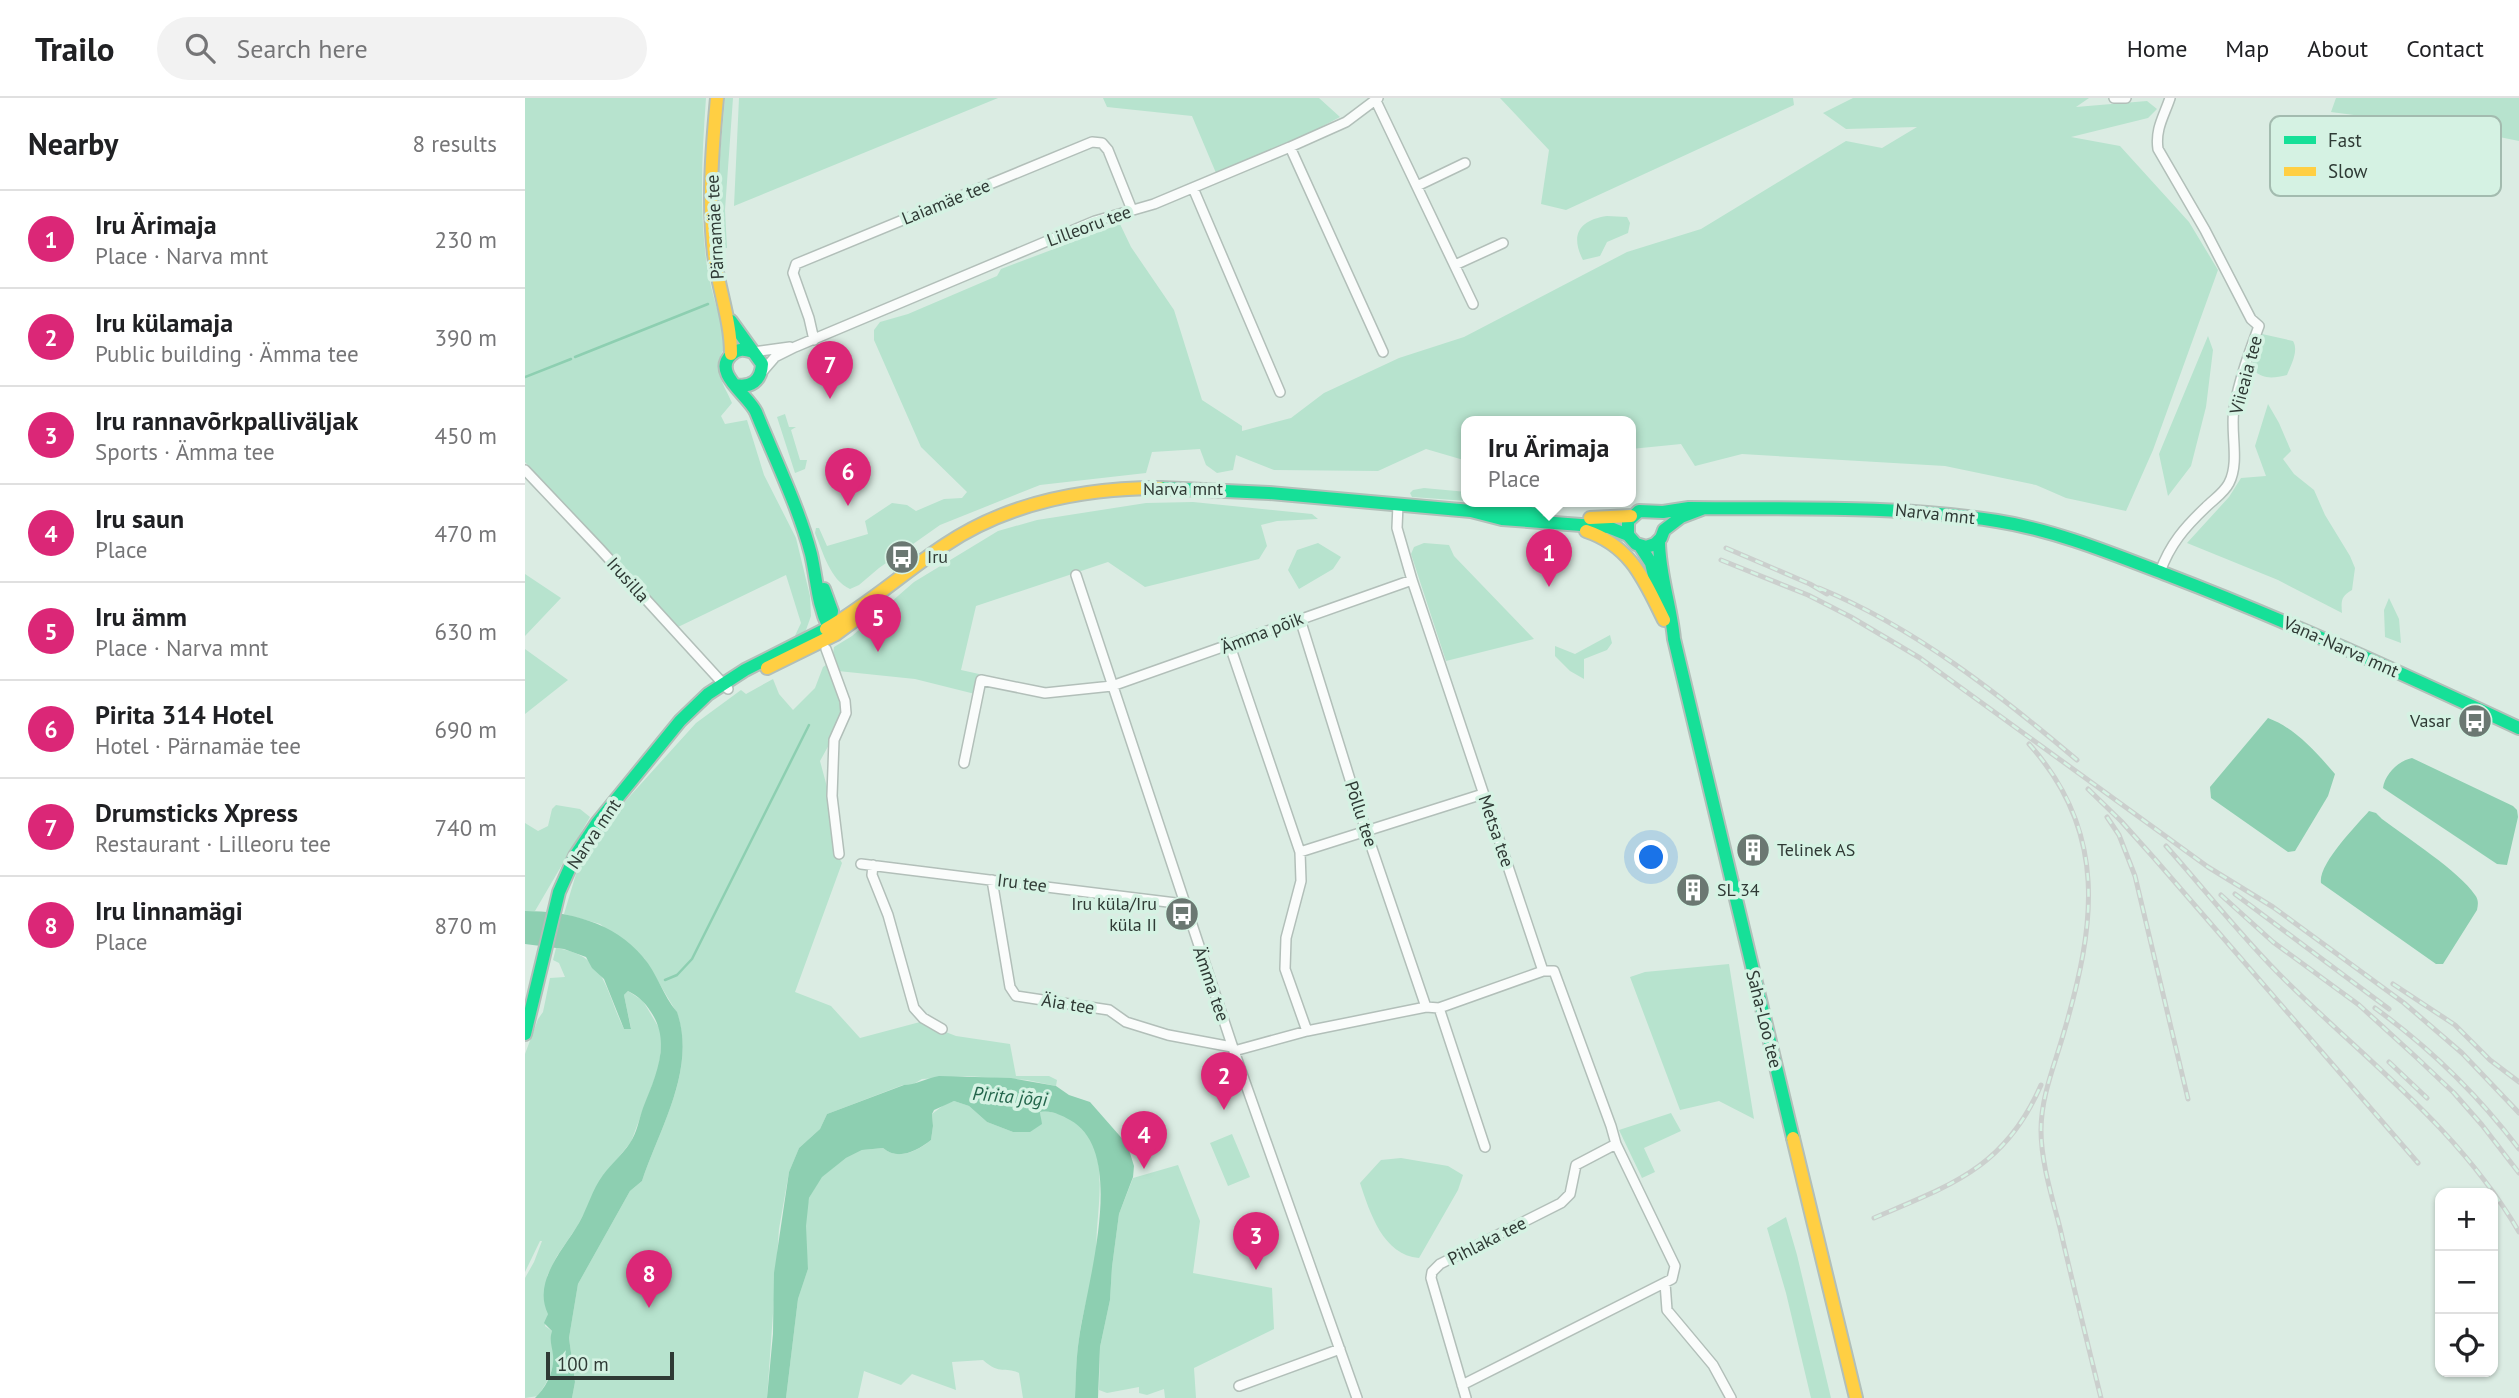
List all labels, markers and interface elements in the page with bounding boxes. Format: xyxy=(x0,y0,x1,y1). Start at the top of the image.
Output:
search box xyxy=(157,17,647,80)
text: Trailo xyxy=(35,27,115,70)
icon: search xyxy=(181,29,219,67)
text: Search here xyxy=(237,32,368,65)
text: Home xyxy=(2127,33,2187,64)
text: Map xyxy=(2225,33,2269,64)
text: About xyxy=(2307,33,2368,64)
text: Contact xyxy=(2406,33,2484,64)
legend xyxy=(2270,116,2501,196)
text: Nearby xyxy=(28,124,118,163)
text: Fast xyxy=(2328,128,2362,152)
text: 8 results xyxy=(413,129,497,158)
text: Slow xyxy=(2328,159,2368,183)
street label: Laiamäe tee xyxy=(898,173,993,230)
street label: Pärnamäe tee xyxy=(700,174,729,280)
street label: Lilleoru tee xyxy=(1044,200,1134,251)
text: Iru Ärimaja xyxy=(95,208,217,241)
text: 1 xyxy=(44,225,58,254)
text: 230 m xyxy=(435,225,497,254)
text: Place · Narva mnt xyxy=(95,241,268,270)
text: Iru külamaja xyxy=(95,306,233,339)
text: 2 xyxy=(44,323,58,352)
text: 390 m xyxy=(435,323,497,352)
street label: Viieaia tee xyxy=(2224,333,2267,418)
text: Public building · Ämma tee xyxy=(95,339,359,368)
pin: 7 xyxy=(807,341,853,399)
text: Iru rannavõrkpalliväljak xyxy=(95,404,358,437)
popup xyxy=(1461,416,1636,507)
text: 3 xyxy=(44,421,58,450)
text: 450 m xyxy=(435,421,497,450)
text: Iru Ärimaja xyxy=(1488,431,1609,464)
text: Sports · Ämma tee xyxy=(95,437,275,466)
pin: 6 xyxy=(825,448,871,506)
text: Place xyxy=(1488,464,1540,493)
street label: Narva mnt xyxy=(1143,477,1223,500)
street label: Narva mnt xyxy=(1894,498,1976,529)
text: Iru saun xyxy=(95,502,184,535)
text: 4 xyxy=(44,519,58,548)
text: 470 m xyxy=(435,519,497,548)
pin: 1 xyxy=(1526,529,1572,587)
text: Place xyxy=(95,535,148,564)
bus stop icon: Iru xyxy=(883,538,921,576)
place label: Iru xyxy=(927,545,948,568)
street label: Irusilla xyxy=(602,552,655,607)
pin: 5 xyxy=(855,594,901,652)
text: Iru ämm xyxy=(95,600,187,633)
street label: Ämma põik xyxy=(1217,606,1307,659)
street label: Vana-Narva mnt xyxy=(2279,610,2402,682)
text: 5 xyxy=(44,617,58,646)
text: 630 m xyxy=(435,617,497,646)
text: Place · Narva mnt xyxy=(95,633,268,662)
text: Pirita 314 Hotel xyxy=(95,698,273,731)
bus stop icon: Vasar xyxy=(2456,702,2494,740)
place label: Vasar xyxy=(2409,709,2451,732)
text: 6 xyxy=(44,715,58,744)
text: 690 m xyxy=(435,715,497,744)
text: Hotel · Pärnamäe tee xyxy=(95,731,301,760)
street label: Põllu tee xyxy=(1340,778,1383,850)
street label: Metsa tee xyxy=(1473,792,1520,870)
street label: Narva mnt xyxy=(562,794,626,873)
text: Drumsticks Xpress xyxy=(95,796,298,829)
text: 7 xyxy=(44,813,58,842)
text: 740 m xyxy=(435,813,497,842)
text: Restaurant · Lilleoru tee xyxy=(95,829,331,858)
building icon: Telinek AS xyxy=(1734,831,1772,869)
place label: Telinek AS xyxy=(1777,838,1855,861)
your location xyxy=(1634,840,1668,874)
street label: Iru tee xyxy=(996,868,1048,897)
building icon: SL 34 xyxy=(1674,871,1712,909)
place label: SL 34 xyxy=(1717,878,1760,901)
place label: Iru küla/Iru küla II xyxy=(1071,892,1157,936)
text: Iru linnamägi xyxy=(95,894,243,927)
bus stop icon: Iru küla/Iru küla II xyxy=(1163,895,1201,933)
text: 8 xyxy=(44,911,58,940)
text: 870 m xyxy=(435,911,497,940)
text: Place xyxy=(95,927,148,956)
street label: Ämma tee xyxy=(1188,943,1235,1024)
street label: Saha-Loo tee xyxy=(1741,968,1788,1070)
street label: Äia tee xyxy=(1040,988,1096,1019)
pin: 2 xyxy=(1201,1052,1247,1110)
water label: Pirita jõgi xyxy=(972,1081,1050,1111)
pin: 4 xyxy=(1121,1111,1167,1169)
map controls xyxy=(2435,1188,2498,1377)
button: + xyxy=(2435,1188,2498,1251)
street label: Pihlaka tee xyxy=(1444,1211,1530,1270)
pin: 3 xyxy=(1233,1212,1279,1270)
pin: 8 xyxy=(626,1250,672,1308)
button: − xyxy=(2435,1251,2498,1314)
button: locate xyxy=(2435,1314,2498,1377)
scale bar xyxy=(546,1349,674,1381)
text: 100 m xyxy=(557,1352,609,1376)

